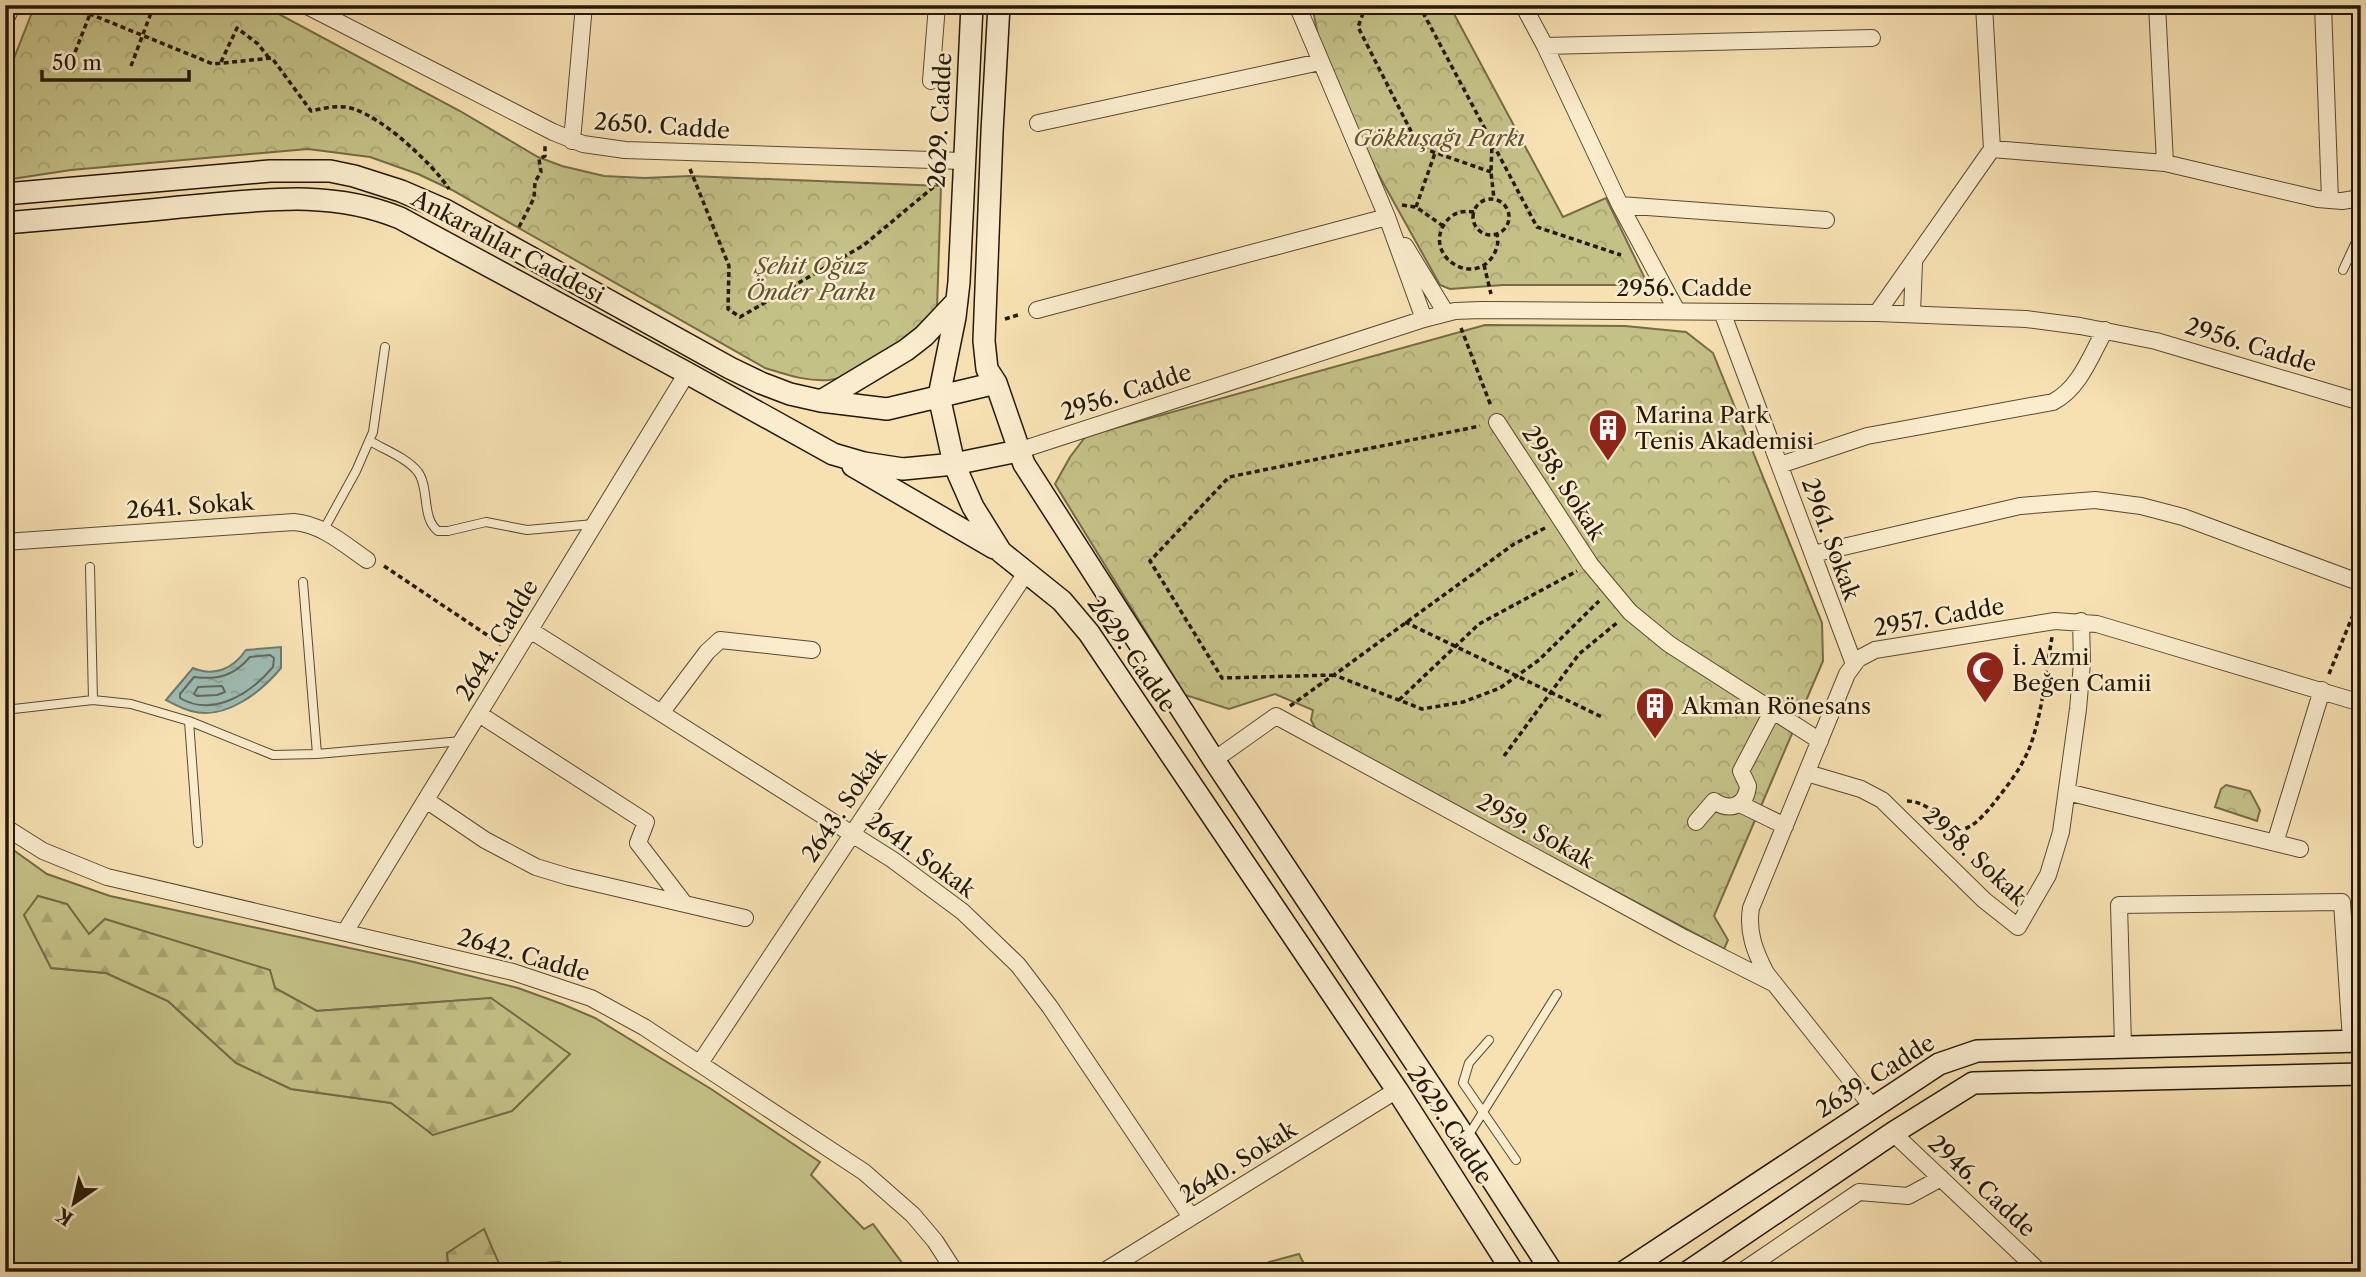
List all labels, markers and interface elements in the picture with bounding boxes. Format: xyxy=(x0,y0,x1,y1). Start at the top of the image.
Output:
scale bar xyxy=(42,38,189,82)
text: 50 m xyxy=(52,50,102,75)
street label: 2629. Cadde xyxy=(922,52,958,188)
street label: 2650. Cadde xyxy=(593,107,731,145)
park label: Gökkuşağı Parkı xyxy=(1353,124,1525,152)
street label: Ankaralılar Caddesi xyxy=(406,184,609,310)
park label: Şehit Oğuz Önder Parkı xyxy=(746,252,876,306)
street label: 2956. Cadde xyxy=(1616,274,1752,302)
street label: 2956. Cadde xyxy=(2182,312,2320,378)
street label: 2956. Cadde xyxy=(1057,358,1195,426)
place label: Marina Park Tenis Akademisi xyxy=(1635,401,1814,455)
building icon: Marina Park Tenis Akademisi xyxy=(1587,407,1629,462)
street label: 2958. Sokak xyxy=(1517,420,1612,547)
street label: 2961. Sokak xyxy=(1796,474,1867,606)
street label: 2641. Sokak xyxy=(125,487,256,524)
street label: 2644. Cadde xyxy=(450,574,544,706)
street label: 2629. Cadde xyxy=(1082,591,1182,717)
street label: 2957. Cadde xyxy=(1871,592,2007,642)
place label: İ. Azmi Beğen Camii xyxy=(2012,643,2151,697)
mosque icon: İ. Azmi Beğen Camii xyxy=(1964,649,2006,704)
building icon: Akman Rönesans xyxy=(1634,685,1676,740)
place label: Akman Rönesans xyxy=(1681,692,1871,720)
street label: 2643. Sokak xyxy=(796,741,893,867)
street label: 2959. Sokak xyxy=(1472,787,1601,876)
street label: 2958. Sokak xyxy=(1918,801,2034,912)
street label: 2641. Sokak xyxy=(861,806,982,905)
street label: 2642. Cadde xyxy=(455,923,593,987)
street label: 2639. Cadde xyxy=(1810,1028,1940,1124)
street label: 2629. Cadde xyxy=(1401,1061,1499,1189)
street label: 2640. Sokak xyxy=(1174,1114,1303,1209)
street label: 2946. Cadde xyxy=(1923,1129,2041,1243)
north arrow xyxy=(38,1168,108,1238)
text: K xyxy=(51,1202,77,1230)

